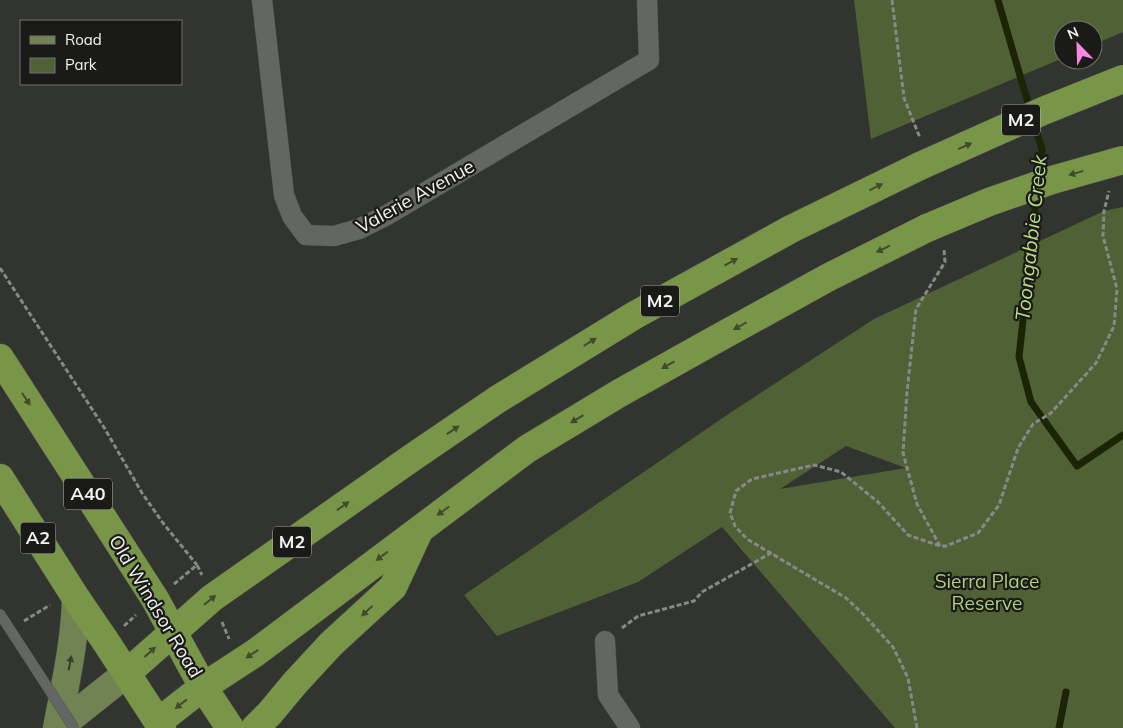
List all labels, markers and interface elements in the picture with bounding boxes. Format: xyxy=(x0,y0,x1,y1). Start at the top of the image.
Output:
legend xyxy=(20,20,182,85)
north arrow xyxy=(1053,20,1103,70)
text: N xyxy=(1065,23,1081,43)
text: Road xyxy=(65,30,102,49)
text: Park xyxy=(65,55,97,74)
road number: M2 xyxy=(1002,104,1040,136)
one-way arrow xyxy=(958,141,972,149)
water label: Toongabbie Creek xyxy=(1009,153,1052,322)
street label: Valerie Avenue xyxy=(352,154,478,238)
one-way arrow xyxy=(1069,169,1084,177)
one-way arrow xyxy=(868,183,883,192)
one-way arrow xyxy=(876,245,890,253)
one-way arrow xyxy=(724,257,738,266)
road number: M2 xyxy=(641,286,679,316)
one-way arrow xyxy=(732,322,747,330)
one-way arrow xyxy=(584,338,597,347)
one-way arrow xyxy=(661,361,675,370)
one-way arrow xyxy=(22,392,31,405)
one-way arrow xyxy=(570,414,583,423)
one-way arrow xyxy=(447,425,460,435)
road number: A40 xyxy=(64,478,112,509)
one-way arrow xyxy=(336,501,350,511)
one-way arrow xyxy=(436,506,450,516)
road number: A2 xyxy=(20,522,56,554)
road number: M2 xyxy=(273,526,311,558)
street label: Old Windsor Road xyxy=(104,530,208,682)
one-way arrow xyxy=(376,551,389,562)
park label: Sierra Place Reserve xyxy=(935,569,1039,615)
one-way arrow xyxy=(204,594,217,605)
one-way arrow xyxy=(360,605,373,616)
one-way arrow xyxy=(144,646,156,658)
one-way arrow xyxy=(246,649,259,659)
one-way arrow xyxy=(66,655,74,671)
one-way arrow xyxy=(174,699,187,710)

